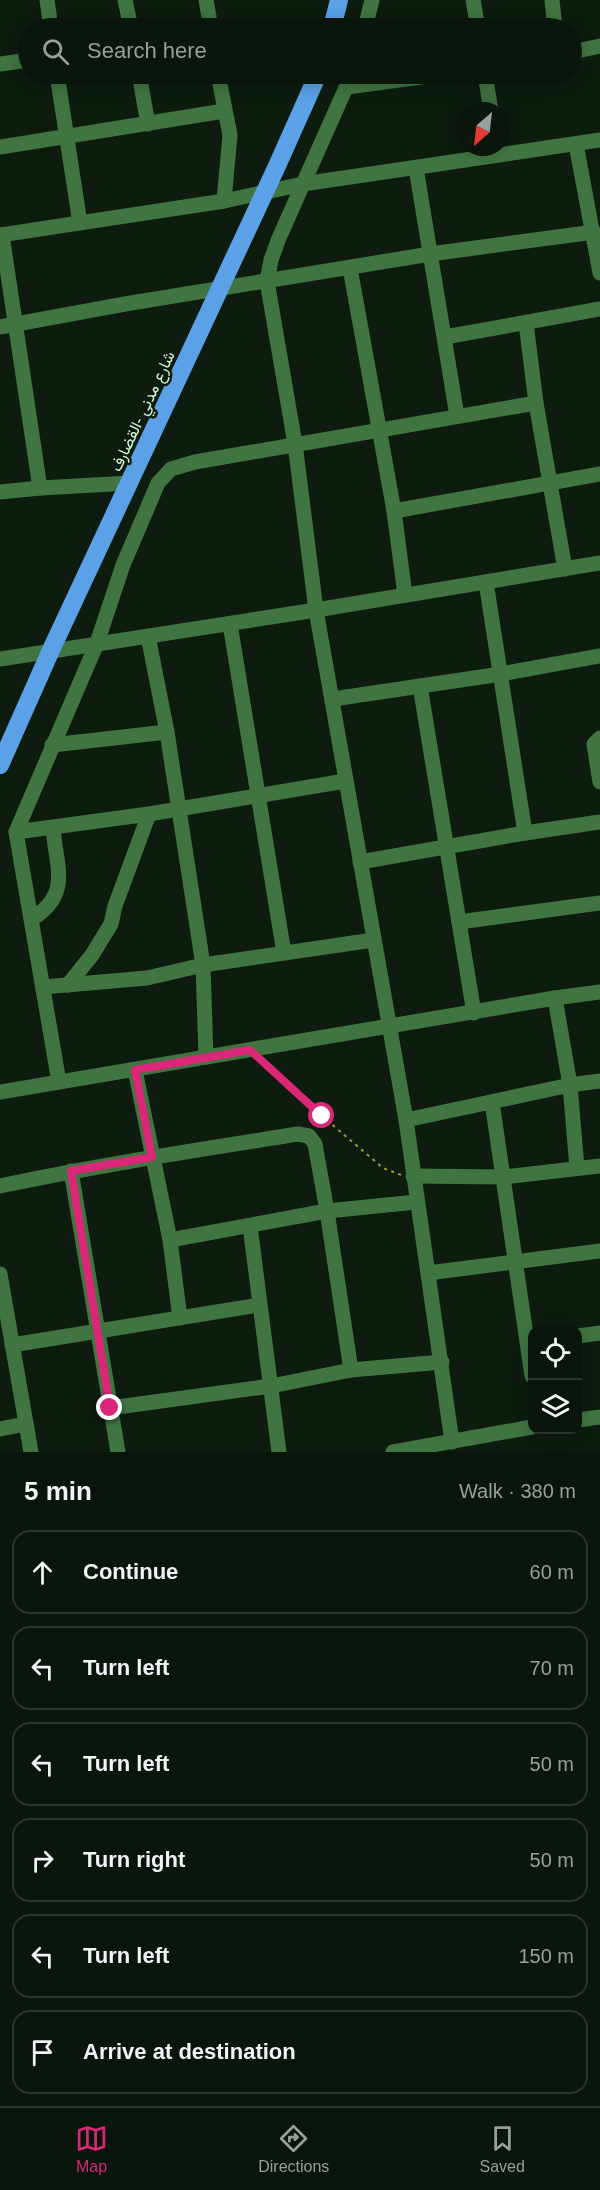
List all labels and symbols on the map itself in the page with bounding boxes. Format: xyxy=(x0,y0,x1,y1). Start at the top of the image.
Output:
north arrow xyxy=(456,102,510,156)
street label: شارع مدني -القضارف xyxy=(107,348,182,476)
route start xyxy=(308,1102,334,1128)
route end xyxy=(96,1394,122,1420)

